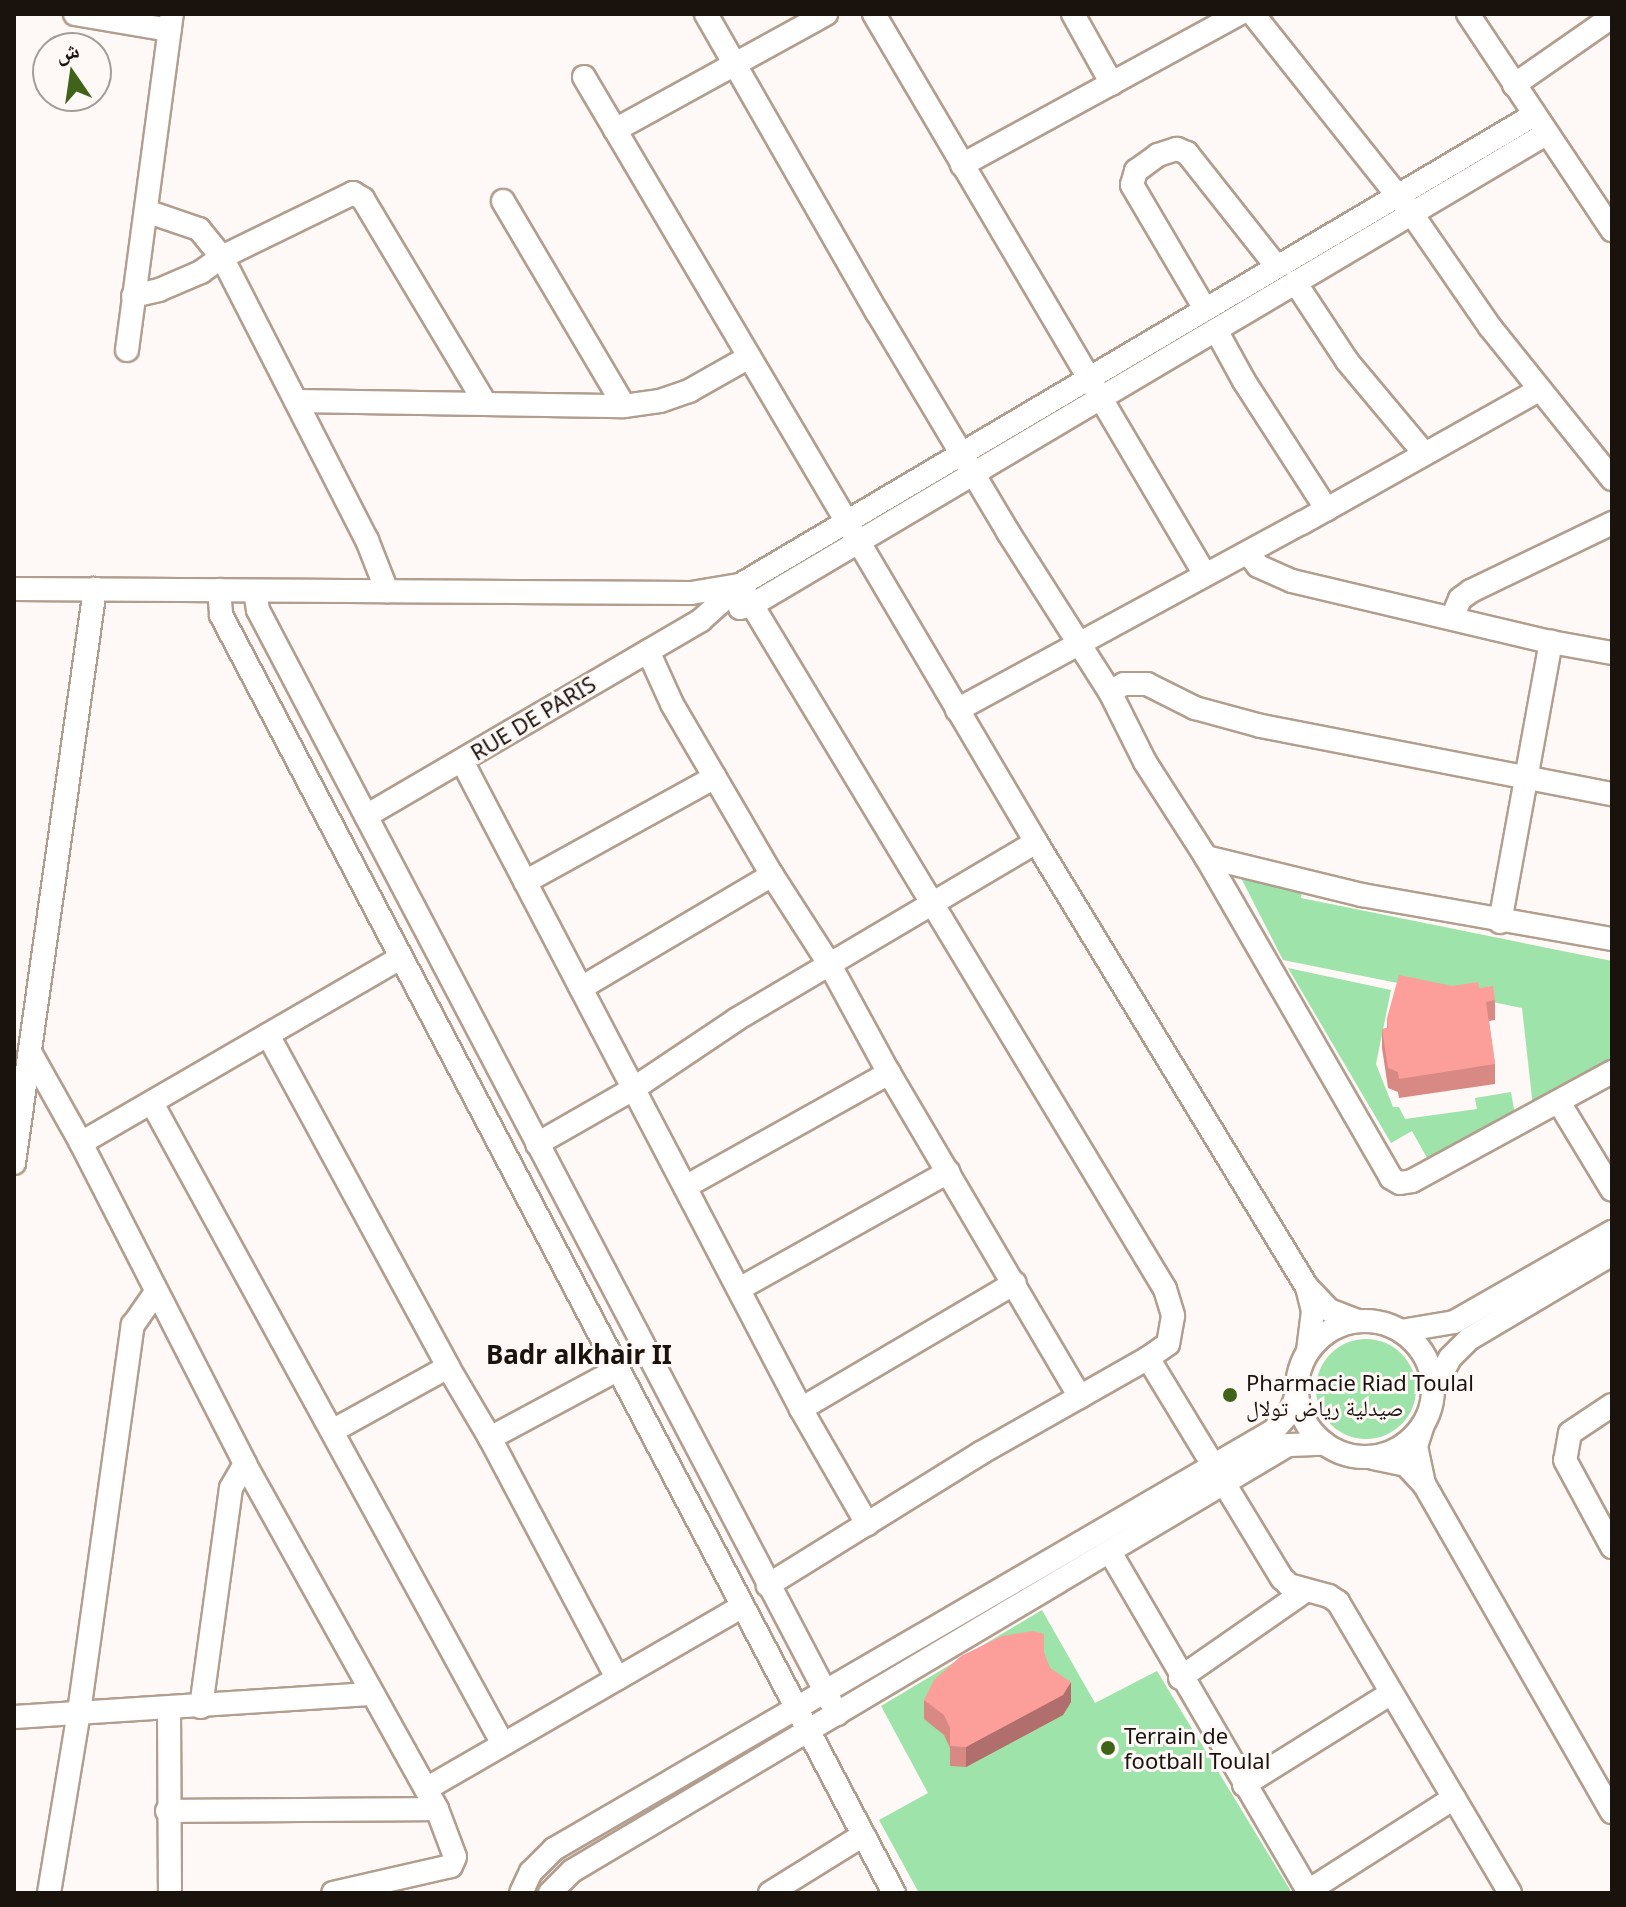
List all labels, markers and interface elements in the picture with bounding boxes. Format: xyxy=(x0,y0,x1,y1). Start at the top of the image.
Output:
north arrow xyxy=(32,32,112,112)
text: ش xyxy=(52,33,82,68)
street label: RUE DE PARIS xyxy=(466,670,600,766)
district label: Badr alkhair II xyxy=(486,1339,672,1371)
place label: Pharmacie Riad Toulal صيدلية رياض تولال xyxy=(1246,1369,1474,1420)
marker: Pharmacie Riad Toulal صيدلية رياض تولال xyxy=(1221,1386,1239,1404)
place label: Terrain de football Toulal xyxy=(1124,1722,1270,1774)
marker: Terrain de football Toulal xyxy=(1099,1739,1117,1757)

